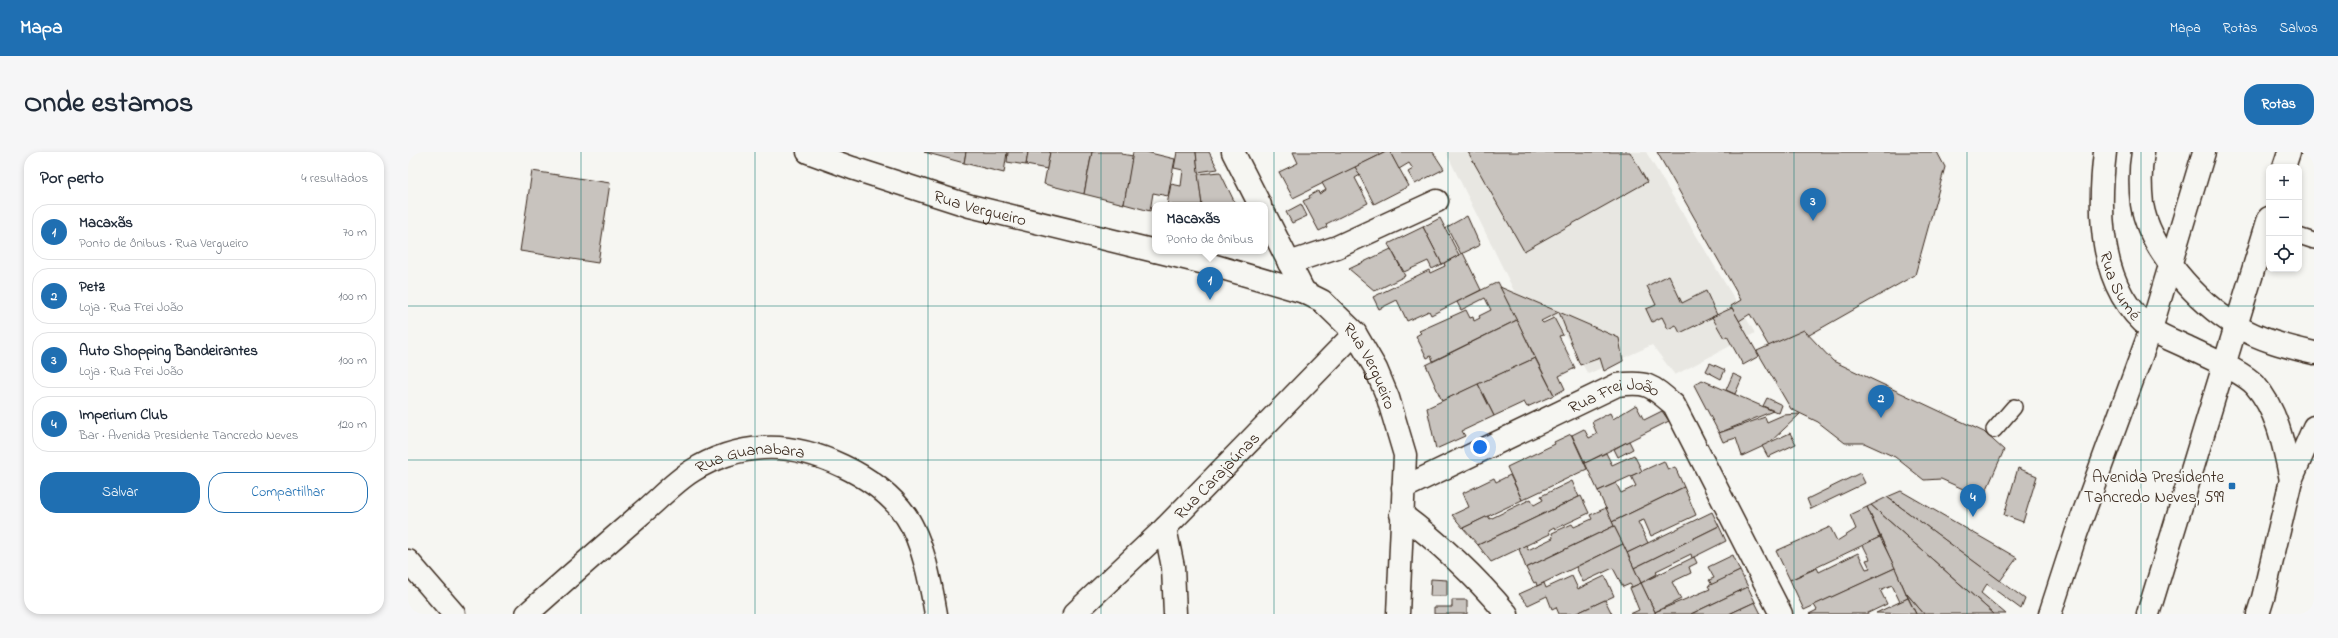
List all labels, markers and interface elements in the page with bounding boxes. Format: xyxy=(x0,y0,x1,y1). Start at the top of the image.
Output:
text: Mapa xyxy=(20,15,62,42)
text: Mapa xyxy=(2170,18,2201,39)
text: Rotas xyxy=(2223,18,2257,39)
text: Salvos xyxy=(2279,18,2318,39)
text: Onde estamos xyxy=(24,84,193,125)
button: Rotas xyxy=(2244,84,2314,125)
map controls xyxy=(2266,164,2302,272)
button: + xyxy=(2266,164,2302,200)
text: Por perto xyxy=(40,166,104,191)
text: 4 resultados xyxy=(301,169,368,188)
street label: Rua Vergueiro xyxy=(930,184,1029,233)
pin: 3 xyxy=(1800,188,1826,221)
button: − xyxy=(2266,200,2302,236)
popup xyxy=(1152,202,1268,254)
text: Macaxãs xyxy=(1166,208,1220,230)
text: Macaxãs xyxy=(79,212,133,234)
text: 1 xyxy=(52,223,56,242)
text: 70 m xyxy=(343,223,367,242)
text: Ponto de ônibus xyxy=(1166,230,1254,249)
text: Ponto de ônibus · Rua Vergueiro xyxy=(79,234,248,253)
button: locate xyxy=(2266,236,2302,272)
street label: Rua Sumé xyxy=(2093,249,2146,327)
pin: 1 xyxy=(1197,267,1223,300)
text: Petz xyxy=(79,276,105,298)
text: 2 xyxy=(51,287,57,306)
text: 100 m xyxy=(338,287,367,306)
text: Loja · Rua Frei João xyxy=(79,298,183,317)
street label: Rua Vergueiro xyxy=(1337,317,1402,413)
text: Auto Shopping Bandeirantes xyxy=(79,340,258,362)
text: 3 xyxy=(51,351,57,370)
text: 100 m xyxy=(338,351,367,370)
text: Loja · Rua Frei João xyxy=(79,362,183,381)
street label: Rua Frei João xyxy=(1564,372,1665,421)
pin: 2 xyxy=(1868,385,1894,418)
text: Imperium Club xyxy=(79,404,168,426)
text: 4 xyxy=(51,415,57,434)
text: 120 m xyxy=(337,415,367,434)
text: Bar · Avenida Presidente Tancredo Neves xyxy=(79,426,298,445)
street label: Rua Carajaúnas xyxy=(1169,427,1266,526)
street label: Rua Guanabara xyxy=(691,437,807,480)
your location xyxy=(1470,437,1490,457)
place label: Avenida Presidente Tancredo Neves, 599 xyxy=(2084,465,2224,510)
button: Salvar xyxy=(40,472,200,513)
button: Compartilhar xyxy=(208,472,368,513)
marker: Avenida Presidente Tancredo Neves, 599 xyxy=(2227,481,2237,491)
pin: 4 xyxy=(1960,484,1986,517)

